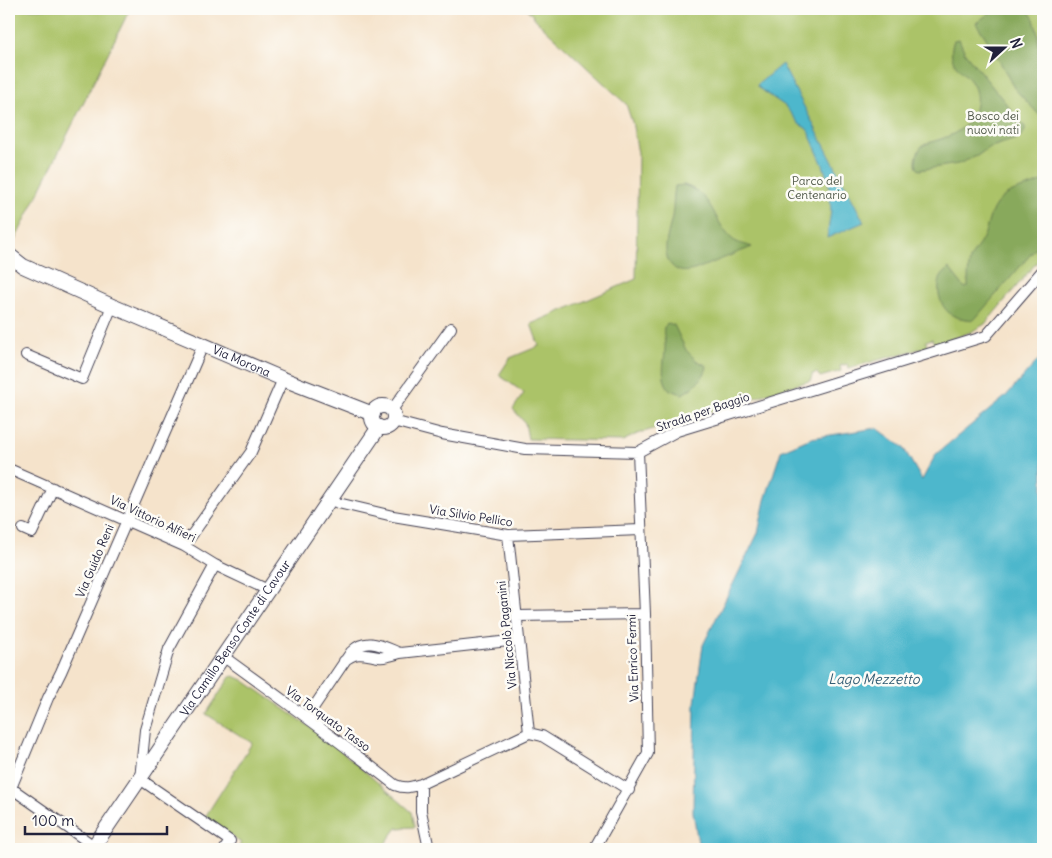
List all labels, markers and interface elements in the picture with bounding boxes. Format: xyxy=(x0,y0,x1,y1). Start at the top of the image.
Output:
north arrow xyxy=(980,22,1030,72)
text: N xyxy=(1006,36,1026,51)
park label: Bosco dei nuovi nati xyxy=(967,108,1019,137)
park label: Parco del Centenario xyxy=(787,173,847,202)
street label: Via Morona xyxy=(210,342,273,380)
street label: Strada per Baggio xyxy=(654,389,752,434)
street label: Via Vittorio Alfieri xyxy=(108,492,199,545)
street label: Via Silvio Pellico xyxy=(428,502,514,530)
street label: Via Guido Reni xyxy=(72,522,117,600)
street label: Via Camillo Benso Conte di Cavour xyxy=(177,557,293,719)
street label: Via Niccolò Paganini xyxy=(493,580,520,690)
street label: Via Enrico Fermi xyxy=(623,614,642,702)
water label: Lago Mezzetto xyxy=(828,670,921,688)
street label: Via Torquato Tasso xyxy=(283,683,374,754)
scale bar xyxy=(25,803,168,835)
text: 100 m xyxy=(32,811,74,830)

